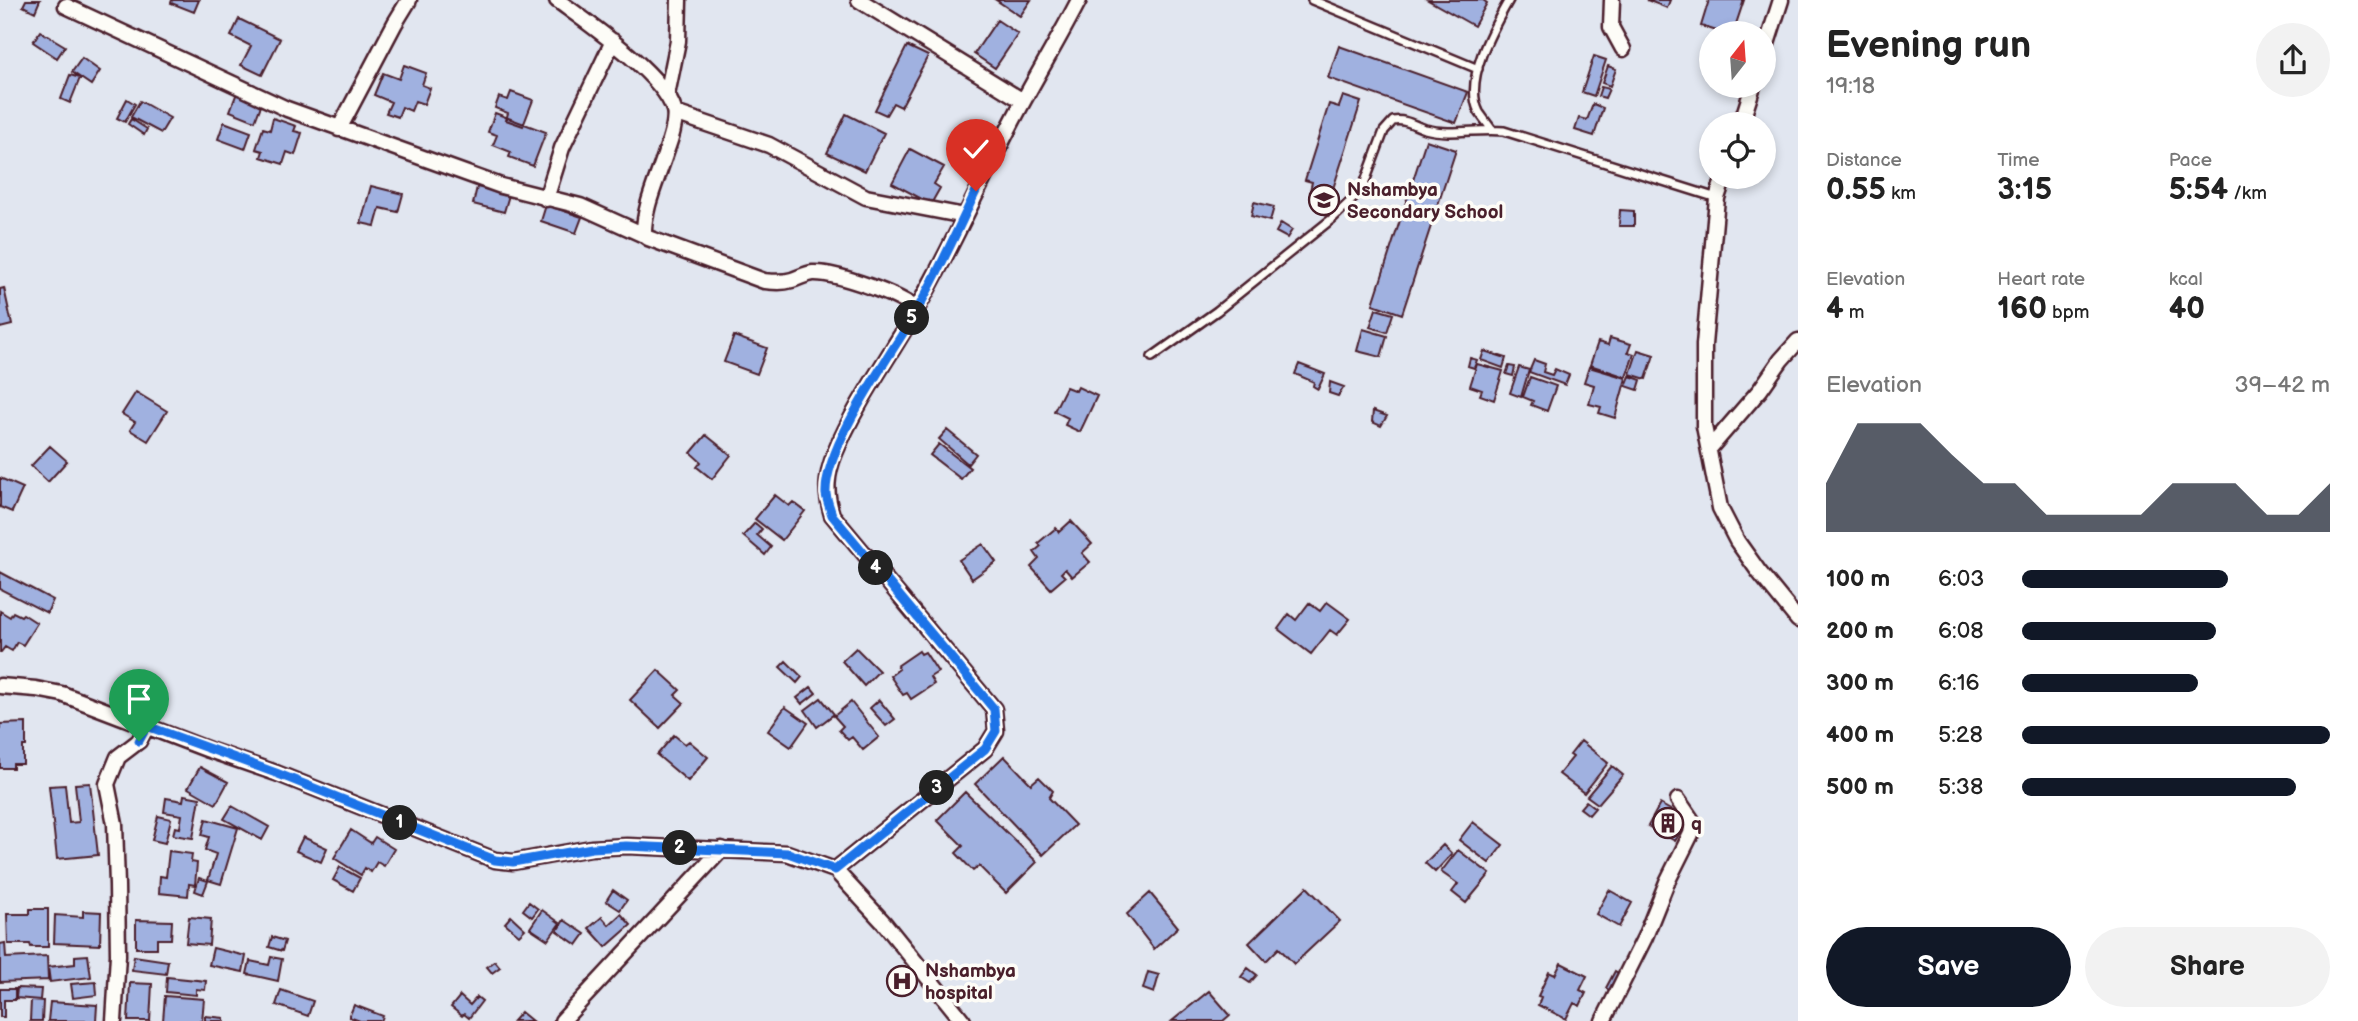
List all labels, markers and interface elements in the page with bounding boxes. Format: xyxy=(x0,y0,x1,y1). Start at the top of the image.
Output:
north arrow xyxy=(1699,21,1776,98)
map controls xyxy=(1699,21,1776,189)
text: Evening run xyxy=(1826,23,2031,68)
button: share xyxy=(2256,23,2330,97)
text: 19:18 xyxy=(1826,72,1875,100)
button: locate xyxy=(1699,112,1776,189)
pin xyxy=(946,119,1006,191)
icon: check xyxy=(957,130,995,168)
text: Distance xyxy=(1826,149,1902,172)
text: Time xyxy=(1997,149,2039,172)
text: Pace xyxy=(2169,149,2212,172)
text: 0.55 xyxy=(1826,172,1886,208)
text: 3:15 xyxy=(1997,172,2052,208)
text: 5:54 xyxy=(2169,172,2228,208)
place label: Nshambya Secondary School xyxy=(1347,179,1503,224)
text: km xyxy=(1886,182,1916,205)
text: /km xyxy=(2228,182,2267,205)
school or university icon: Nshambya Secondary School xyxy=(1307,183,1341,217)
text: Elevation xyxy=(1826,268,1905,291)
text: Heart rate xyxy=(1997,268,2085,291)
text: kcal xyxy=(2169,268,2203,291)
text: 4 xyxy=(1826,291,1844,327)
text: 160 xyxy=(1997,291,2047,327)
text: 40 xyxy=(2169,291,2205,327)
pin: 5 xyxy=(894,300,930,336)
text: m xyxy=(1844,301,1865,324)
text: bpm xyxy=(2047,301,2089,324)
text: 5 xyxy=(906,306,917,329)
text: Elevation xyxy=(1826,371,1922,399)
text: 39–42 m xyxy=(2235,371,2330,399)
pin: 4 xyxy=(858,550,894,586)
text: 4 xyxy=(870,556,881,579)
text: 100 m xyxy=(1826,565,1890,593)
text: 6:03 xyxy=(1938,565,1984,593)
text: 200 m xyxy=(1826,617,1894,645)
text: 6:08 xyxy=(1938,617,1984,645)
pin xyxy=(109,669,169,741)
text: 300 m xyxy=(1826,669,1894,697)
text: 6:16 xyxy=(1938,669,1980,697)
icon: arrive xyxy=(120,680,158,718)
text: 400 m xyxy=(1826,721,1894,749)
text: 5:28 xyxy=(1938,721,1983,749)
pin: 3 xyxy=(920,770,954,806)
text: 500 m xyxy=(1826,773,1894,801)
text: 5:38 xyxy=(1938,773,1983,801)
text: 3 xyxy=(931,776,942,799)
pin: 1 xyxy=(382,806,418,840)
building icon: q xyxy=(1651,806,1685,840)
text: 1 xyxy=(396,811,404,834)
place label: q xyxy=(1691,813,1702,836)
pin: 2 xyxy=(662,830,698,866)
text: 2 xyxy=(674,836,685,859)
button: Save xyxy=(1826,927,2071,1007)
button: Share xyxy=(2085,927,2330,1007)
place label: Nshambya hospital xyxy=(925,960,1016,1005)
hospital icon: Nshambya hospital xyxy=(885,964,919,998)

